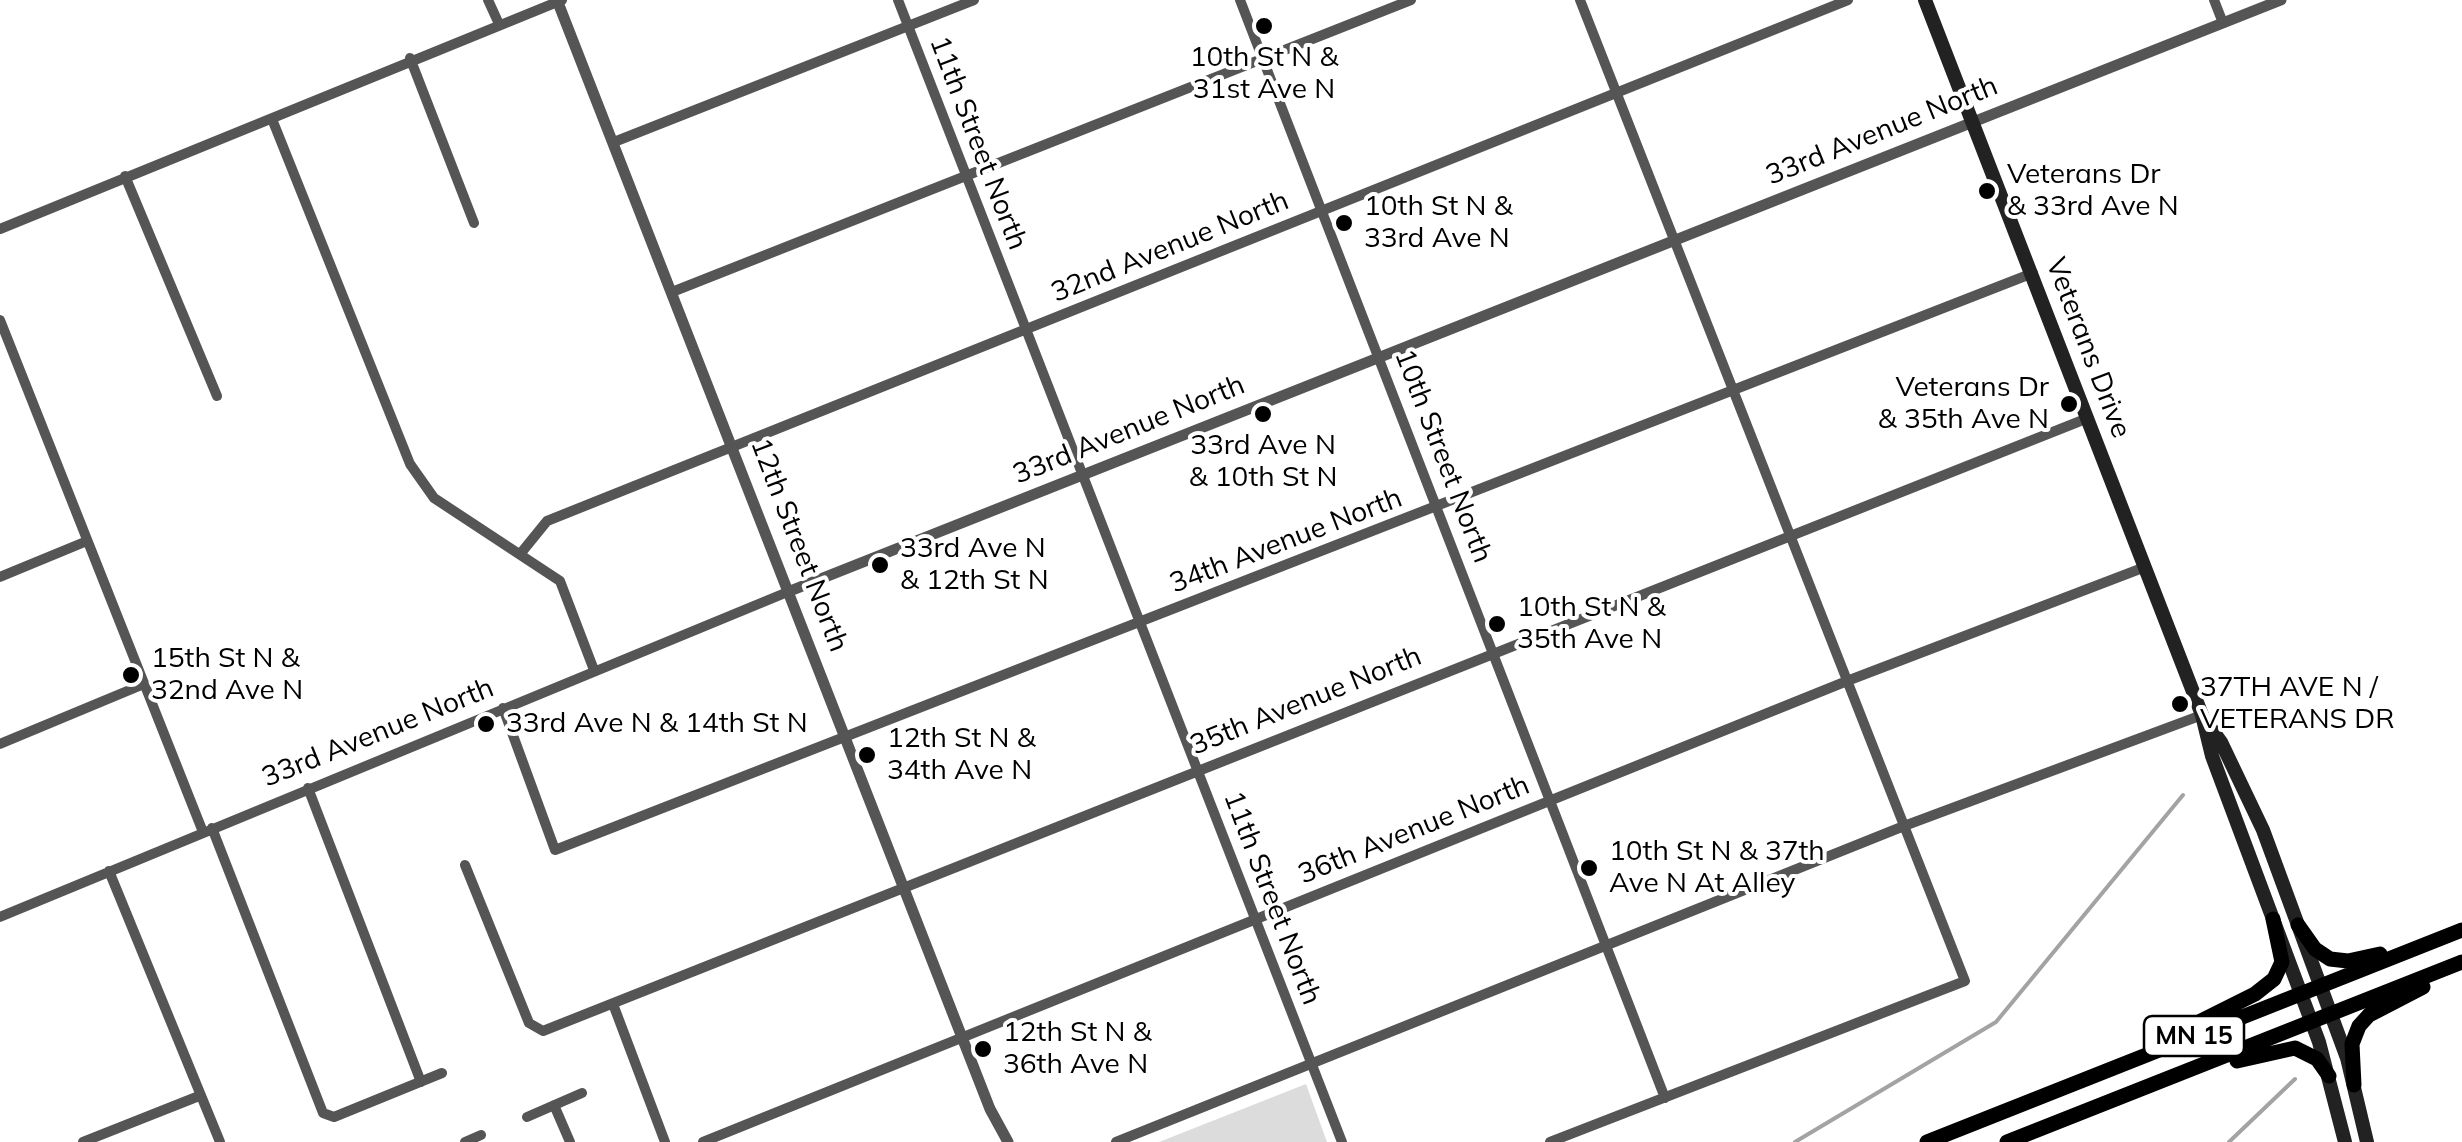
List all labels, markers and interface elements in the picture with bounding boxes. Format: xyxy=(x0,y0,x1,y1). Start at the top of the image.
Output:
marker: 10th St N & 31st Ave N xyxy=(1253,15,1275,37)
street label: 11th Street North xyxy=(922,32,1034,254)
place label: 10th St N & 31st Ave N xyxy=(1190,41,1338,107)
street label: 33rd Avenue North xyxy=(1761,69,2003,193)
place label: Veterans Dr & 33rd Ave N xyxy=(2007,158,2179,224)
marker: Veterans Dr & 33rd Ave N xyxy=(1976,180,1998,202)
street label: 32nd Avenue North xyxy=(1046,184,1294,310)
place label: 10th St N & 33rd Ave N xyxy=(1364,190,1513,256)
marker: 10th St N & 33rd Ave N xyxy=(1333,212,1355,234)
street label: Veterans Drive xyxy=(2038,253,2138,443)
street label: 10th Street North xyxy=(1387,345,1499,567)
street label: 33rd Avenue North xyxy=(1008,368,1250,492)
place label: Veterans Dr & 35th Ave N xyxy=(1878,371,2049,437)
marker: Veterans Dr & 35th Ave N xyxy=(2058,393,2080,415)
marker: 33rd Ave N & 10th St N xyxy=(1252,403,1274,425)
place label: 33rd Ave N & 10th St N xyxy=(1189,429,1337,495)
street label: 12th Street North xyxy=(743,434,855,656)
street label: 34th Avenue North xyxy=(1165,481,1407,601)
place label: 33rd Ave N & 12th St N xyxy=(900,532,1049,598)
marker: 33rd Ave N & 12th St N xyxy=(869,554,891,576)
place label: 10th St N & 35th Ave N xyxy=(1517,591,1666,657)
marker: 10th St N & 35th Ave N xyxy=(1486,613,1508,635)
street label: 35th Avenue North xyxy=(1186,639,1426,763)
place label: 15th St N & 32nd Ave N xyxy=(151,642,303,708)
marker: 15th St N & 32nd Ave N xyxy=(120,664,142,686)
street label: 33rd Avenue North xyxy=(257,671,499,795)
place label: 37TH AVE N / VETERANS DR xyxy=(2200,671,2395,737)
marker: 37TH AVE N / VETERANS DR xyxy=(2169,693,2191,715)
place label: 33rd Ave N & 14th St N xyxy=(506,707,808,741)
marker: 33rd Ave N & 14th St N xyxy=(475,713,497,735)
place label: 12th St N & 34th Ave N xyxy=(887,722,1036,788)
marker: 12th St N & 34th Ave N xyxy=(856,744,878,766)
street label: 36th Avenue North xyxy=(1294,768,1534,892)
street label: 11th Street North xyxy=(1216,787,1328,1009)
place label: 10th St N & 37th Ave N At Alley xyxy=(1609,835,1825,901)
marker: 10th St N & 37th Ave N At Alley xyxy=(1578,857,1600,879)
place label: 12th St N & 36th Ave N xyxy=(1003,1016,1152,1082)
road number: MN 15 xyxy=(2144,1016,2244,1056)
marker: 12th St N & 36th Ave N xyxy=(972,1038,994,1060)

